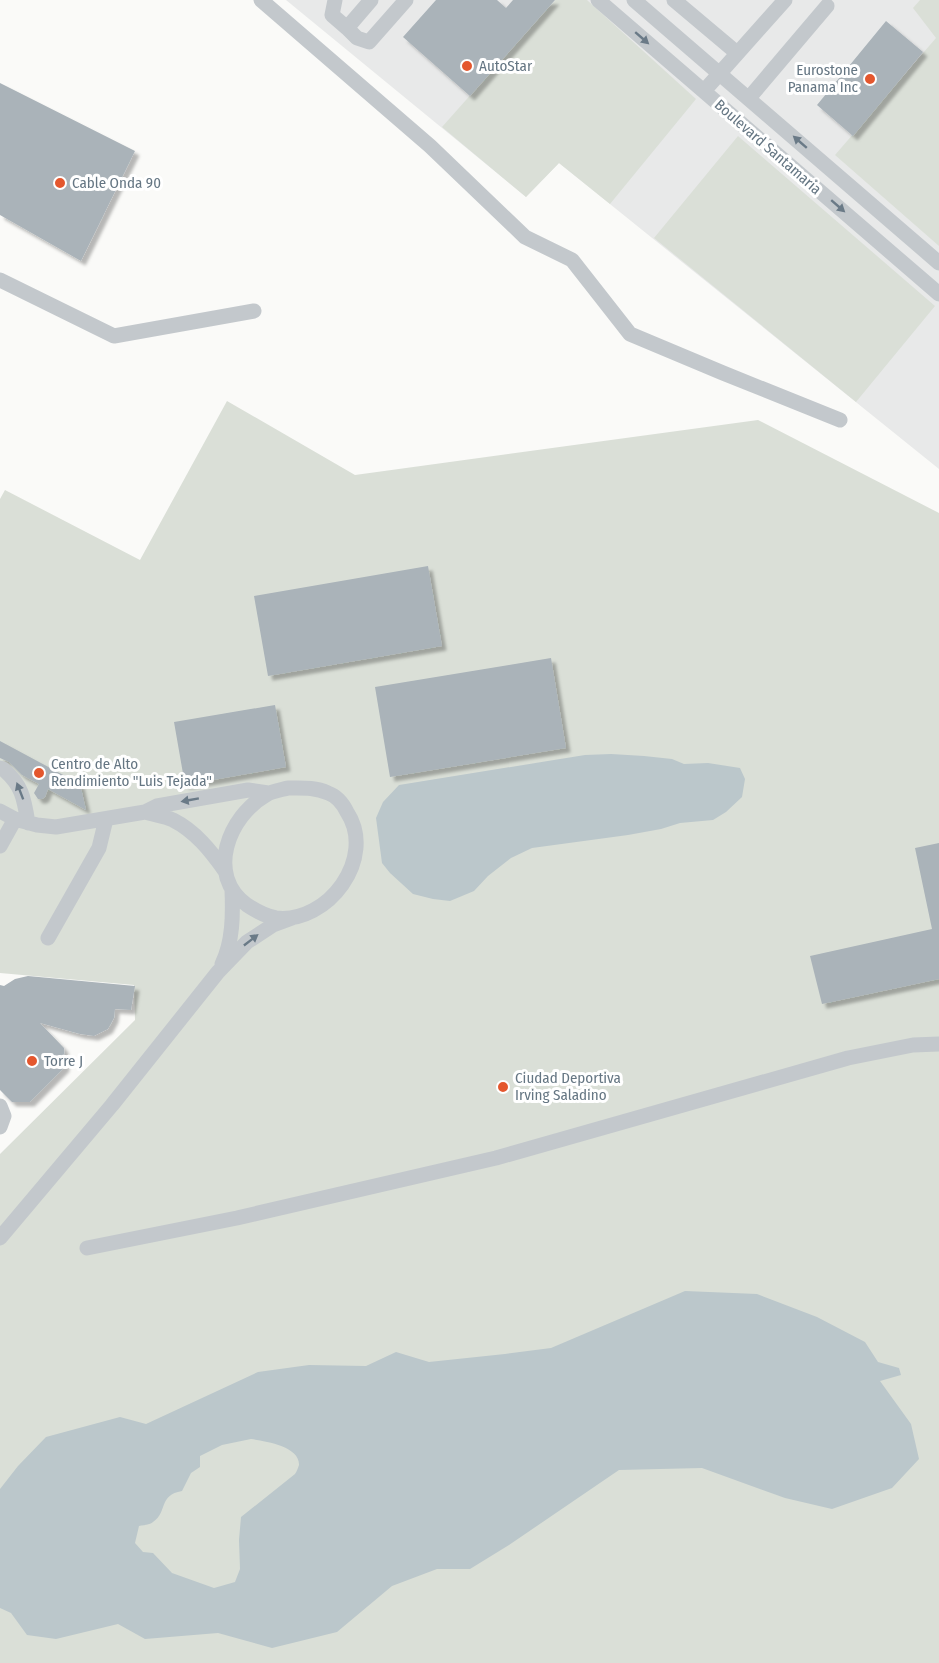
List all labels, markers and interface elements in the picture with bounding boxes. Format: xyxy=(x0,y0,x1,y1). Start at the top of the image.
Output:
one-way arrow xyxy=(634,31,649,44)
place label: AutoStar xyxy=(479,57,533,75)
marker: AutoStar xyxy=(460,59,474,73)
place label: Eurostone Panama Inc xyxy=(788,61,859,96)
marker: Eurostone Panama Inc xyxy=(863,72,877,86)
street label: Boulevard Santamaria xyxy=(711,96,825,198)
one-way arrow xyxy=(793,136,808,149)
place label: Cable Onda 90 xyxy=(72,174,161,192)
marker: Cable Onda 90 xyxy=(53,176,67,190)
one-way arrow xyxy=(830,199,845,213)
place label: Centro de Alto Rendimiento "Luis Tejada" xyxy=(51,755,212,790)
marker: Centro de Alto Rendimiento "Luis Tejada" xyxy=(32,766,46,780)
one-way arrow xyxy=(15,782,25,800)
one-way arrow xyxy=(181,796,200,805)
one-way arrow xyxy=(244,934,259,946)
place label: Torre J xyxy=(44,1052,83,1070)
marker: Torre J xyxy=(25,1054,39,1068)
place label: Ciudad Deportiva Irving Saladino xyxy=(515,1069,621,1104)
marker: Ciudad Deportiva Irving Saladino xyxy=(496,1080,510,1094)

